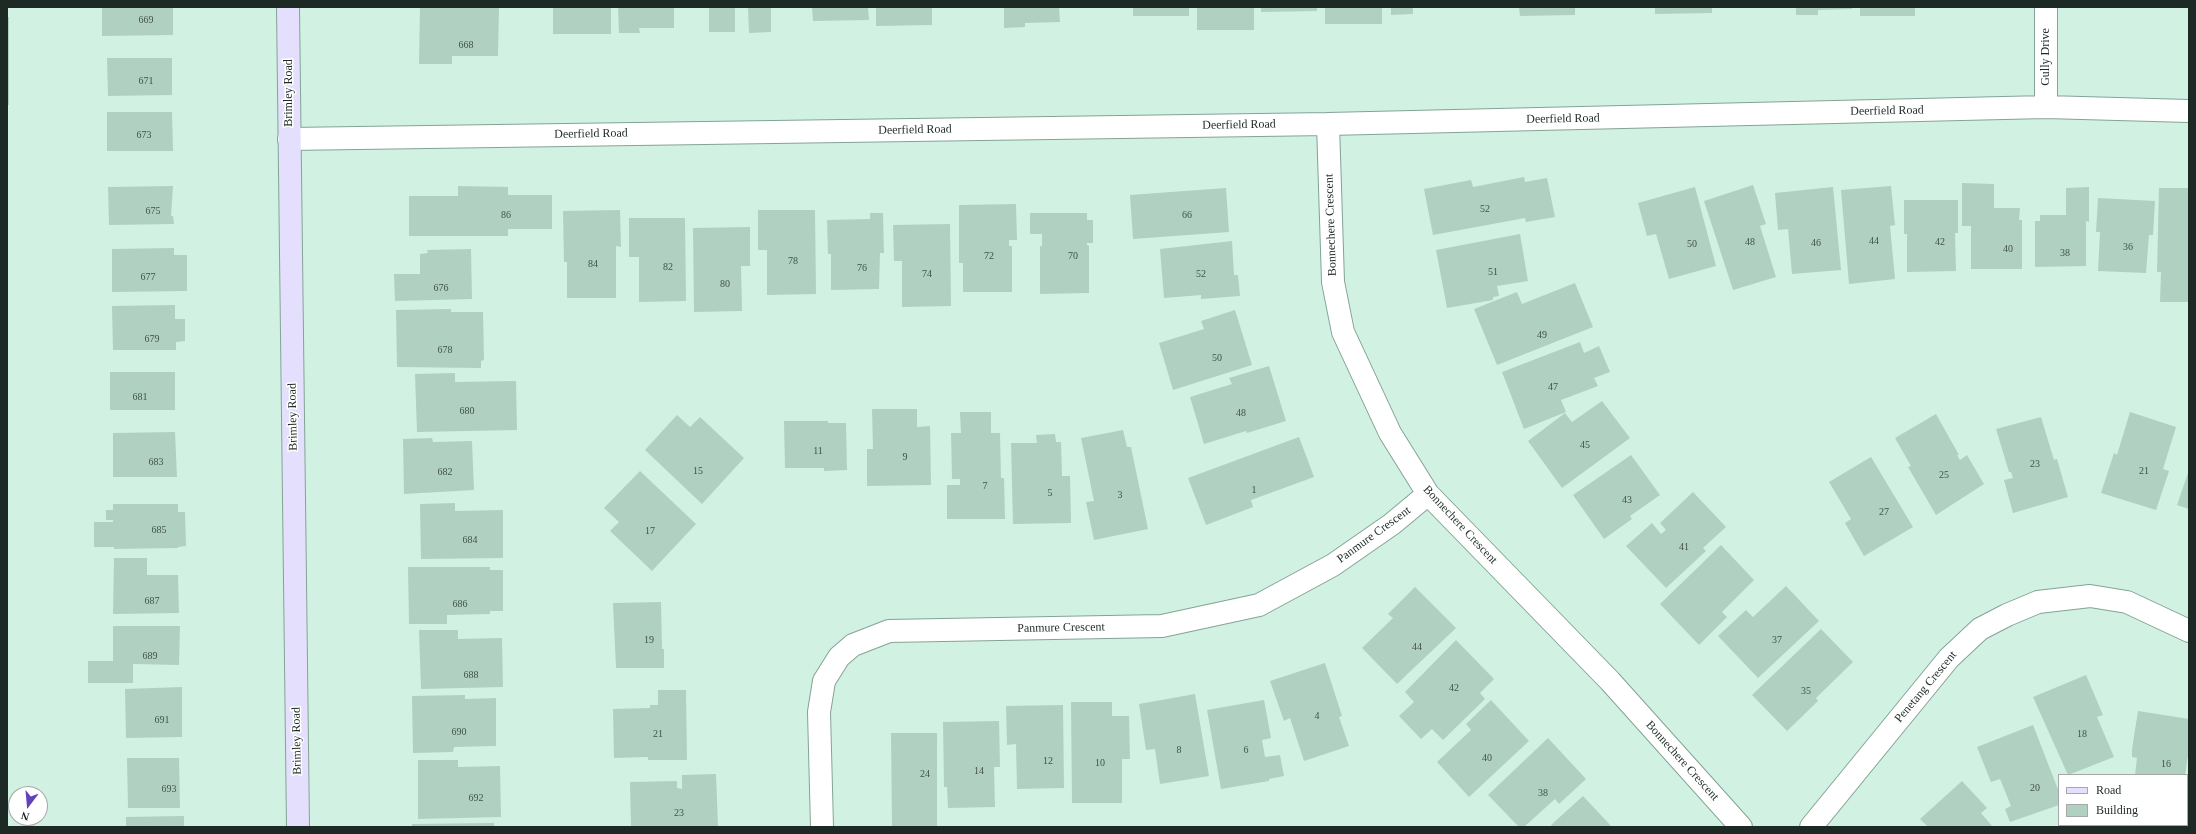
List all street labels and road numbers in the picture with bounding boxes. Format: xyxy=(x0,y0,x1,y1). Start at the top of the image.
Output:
street label: Gully Drive xyxy=(2039,28,2053,86)
street label: Brimley Road xyxy=(282,59,296,127)
street label: Deerfield Road xyxy=(1850,103,1924,119)
street label: Deerfield Road xyxy=(1526,111,1600,127)
street label: Deerfield Road xyxy=(1202,117,1276,133)
street label: Deerfield Road xyxy=(878,122,952,138)
street label: Deerfield Road xyxy=(554,126,628,142)
street label: Bonnechere Crescent xyxy=(1322,174,1340,276)
street label: Brimley Road xyxy=(285,383,301,451)
street label: Bonnechere Crescent xyxy=(1420,483,1500,567)
street label: Panmure Crescent xyxy=(1334,503,1414,567)
street label: Panmure Crescent xyxy=(1017,620,1105,636)
street label: Penetang Crescent xyxy=(1892,648,1960,726)
street label: Brimley Road xyxy=(289,707,305,775)
street label: Bonnechere Crescent xyxy=(1642,718,1722,804)

